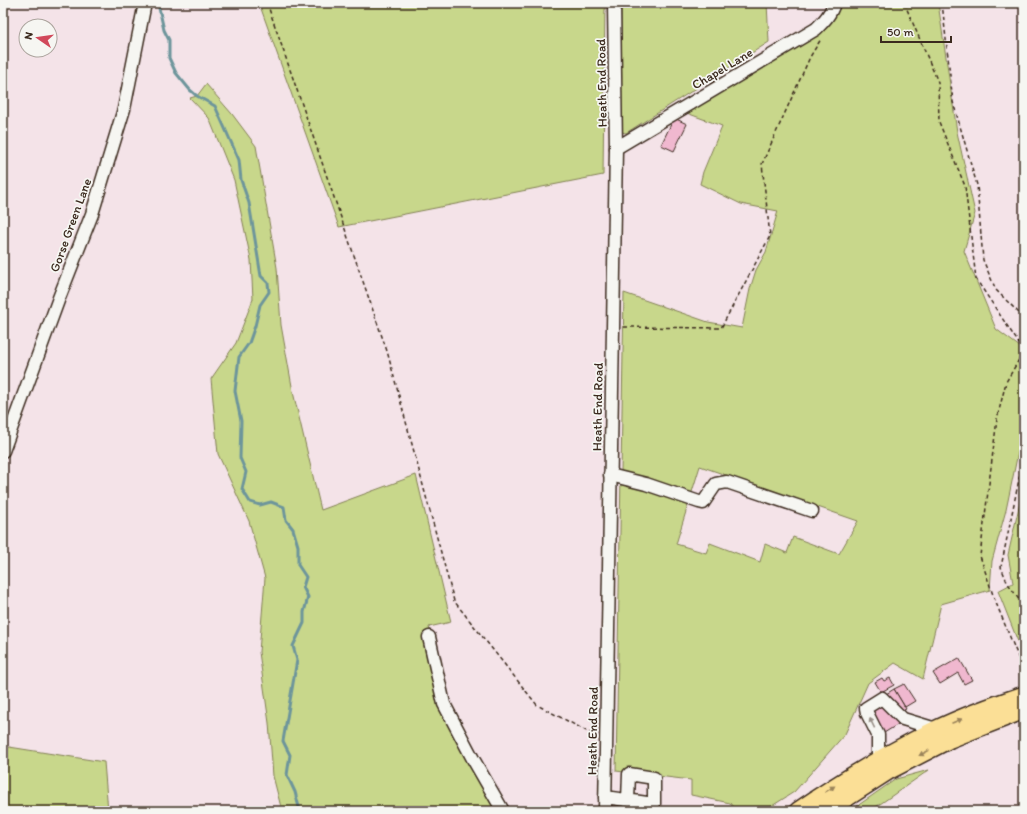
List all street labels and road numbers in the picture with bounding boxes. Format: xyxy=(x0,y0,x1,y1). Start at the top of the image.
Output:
street label: Heath End Road xyxy=(593,39,610,127)
street label: Chapel Lane xyxy=(689,44,755,92)
street label: Gorse Green Lane xyxy=(47,176,94,274)
street label: Heath End Road xyxy=(589,363,606,451)
street label: Heath End Road xyxy=(584,687,601,775)

